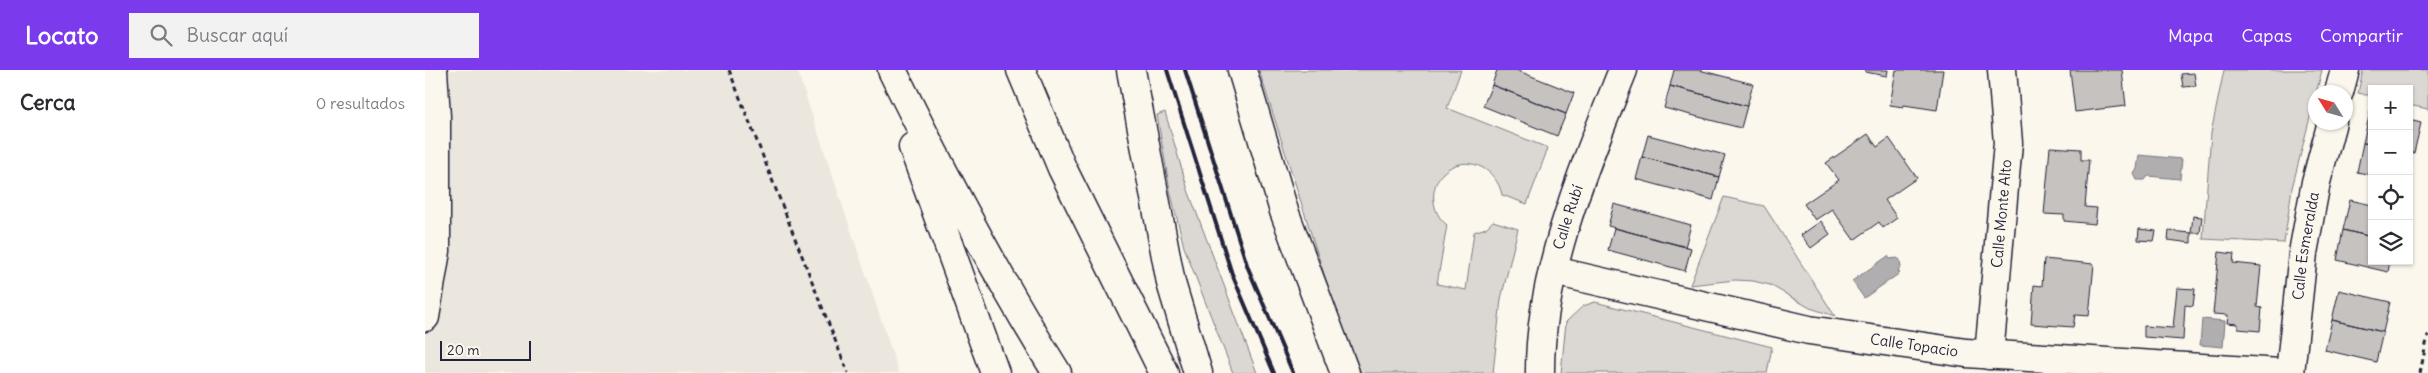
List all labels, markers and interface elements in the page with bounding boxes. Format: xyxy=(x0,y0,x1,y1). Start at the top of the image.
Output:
search box xyxy=(129,13,479,58)
text: Locato xyxy=(25,20,99,50)
icon: search xyxy=(147,21,175,49)
text: Buscar aquí xyxy=(187,23,288,47)
text: Mapa xyxy=(2168,24,2213,47)
text: Capas xyxy=(2241,24,2292,47)
text: Compartir xyxy=(2320,24,2403,47)
north arrow xyxy=(2308,85,2353,130)
map controls xyxy=(2368,85,2413,265)
button: + xyxy=(2368,85,2413,130)
text: Cerca xyxy=(20,89,75,116)
text: 0 resultados xyxy=(316,93,405,113)
button: − xyxy=(2368,130,2413,175)
street label: Calle Monte Alto xyxy=(1987,158,2015,269)
button: locate xyxy=(2368,175,2413,220)
street label: Calle Rubí xyxy=(1549,182,1587,251)
street label: Calle Esmeralda xyxy=(2288,190,2323,301)
button: layers xyxy=(2368,220,2413,265)
street label: Calle Topacio xyxy=(1869,329,1959,361)
scale bar xyxy=(440,338,531,361)
text: 20 m xyxy=(447,341,480,359)

